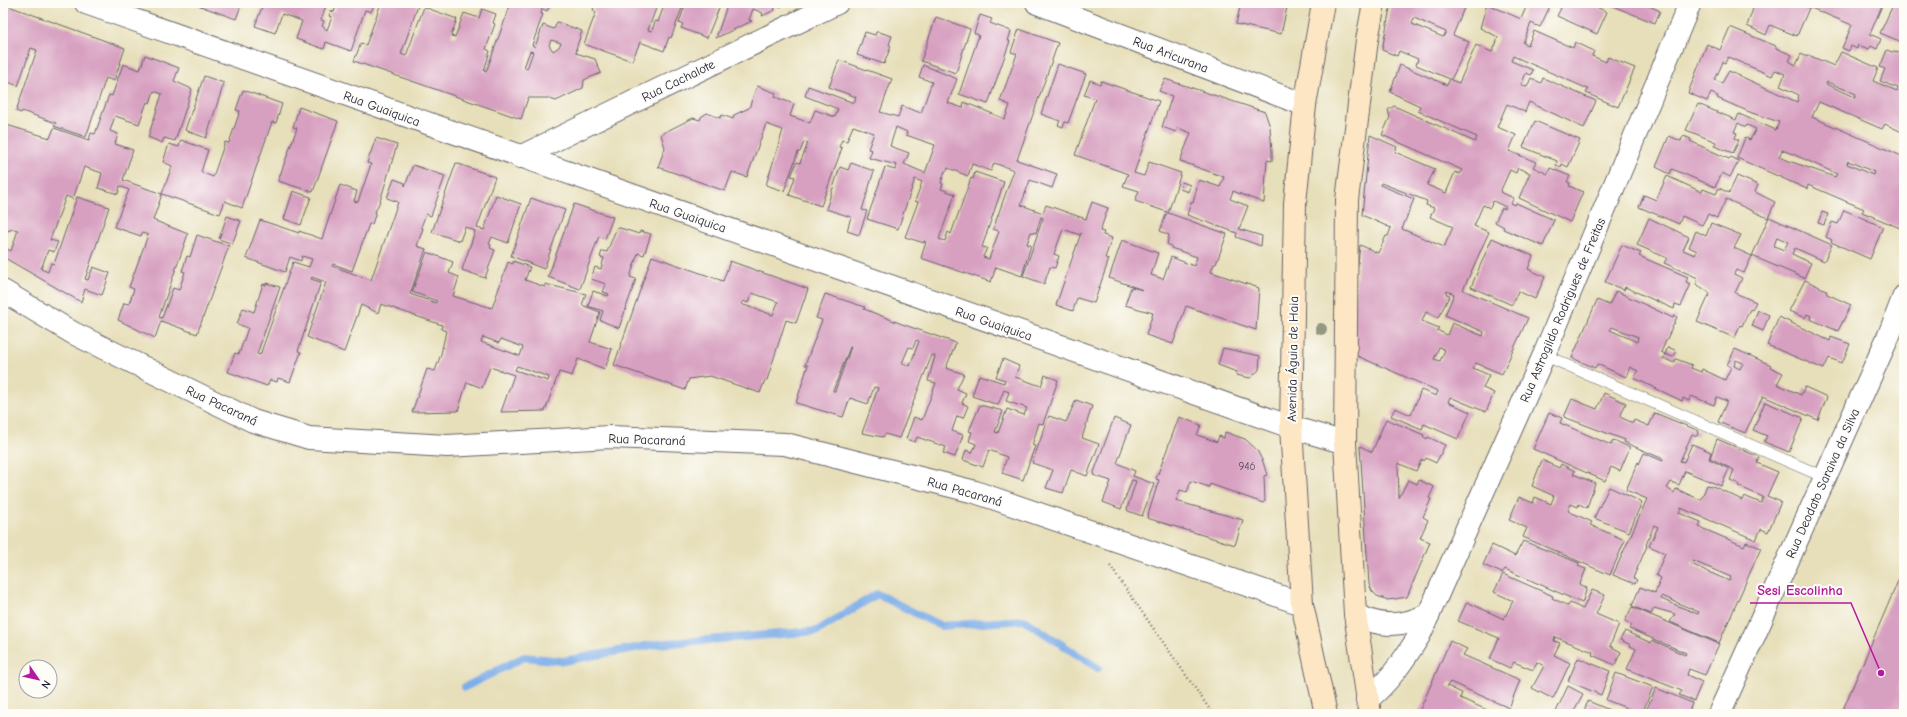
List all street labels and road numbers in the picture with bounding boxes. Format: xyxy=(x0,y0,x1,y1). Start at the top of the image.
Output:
street label: Rua Aricurana xyxy=(1131,33,1211,76)
street label: Rua Cachalote xyxy=(639,56,718,105)
street label: Rua Guaiquica xyxy=(342,88,422,129)
street label: Rua Guaiquica xyxy=(647,195,728,236)
street label: Rua Astrogildo Rodrigues de Freitas xyxy=(1517,216,1608,405)
street label: Avenida Águia de Haia xyxy=(1283,296,1301,422)
street label: Rua Guaiquica xyxy=(953,303,1034,344)
street label: Rua Pacaraná xyxy=(184,382,260,429)
street label: Rua Deodato Saraiva da Silva xyxy=(1783,406,1862,561)
street label: Rua Pacaraná xyxy=(608,431,686,448)
street label: Rua Pacaraná xyxy=(926,474,1004,509)

